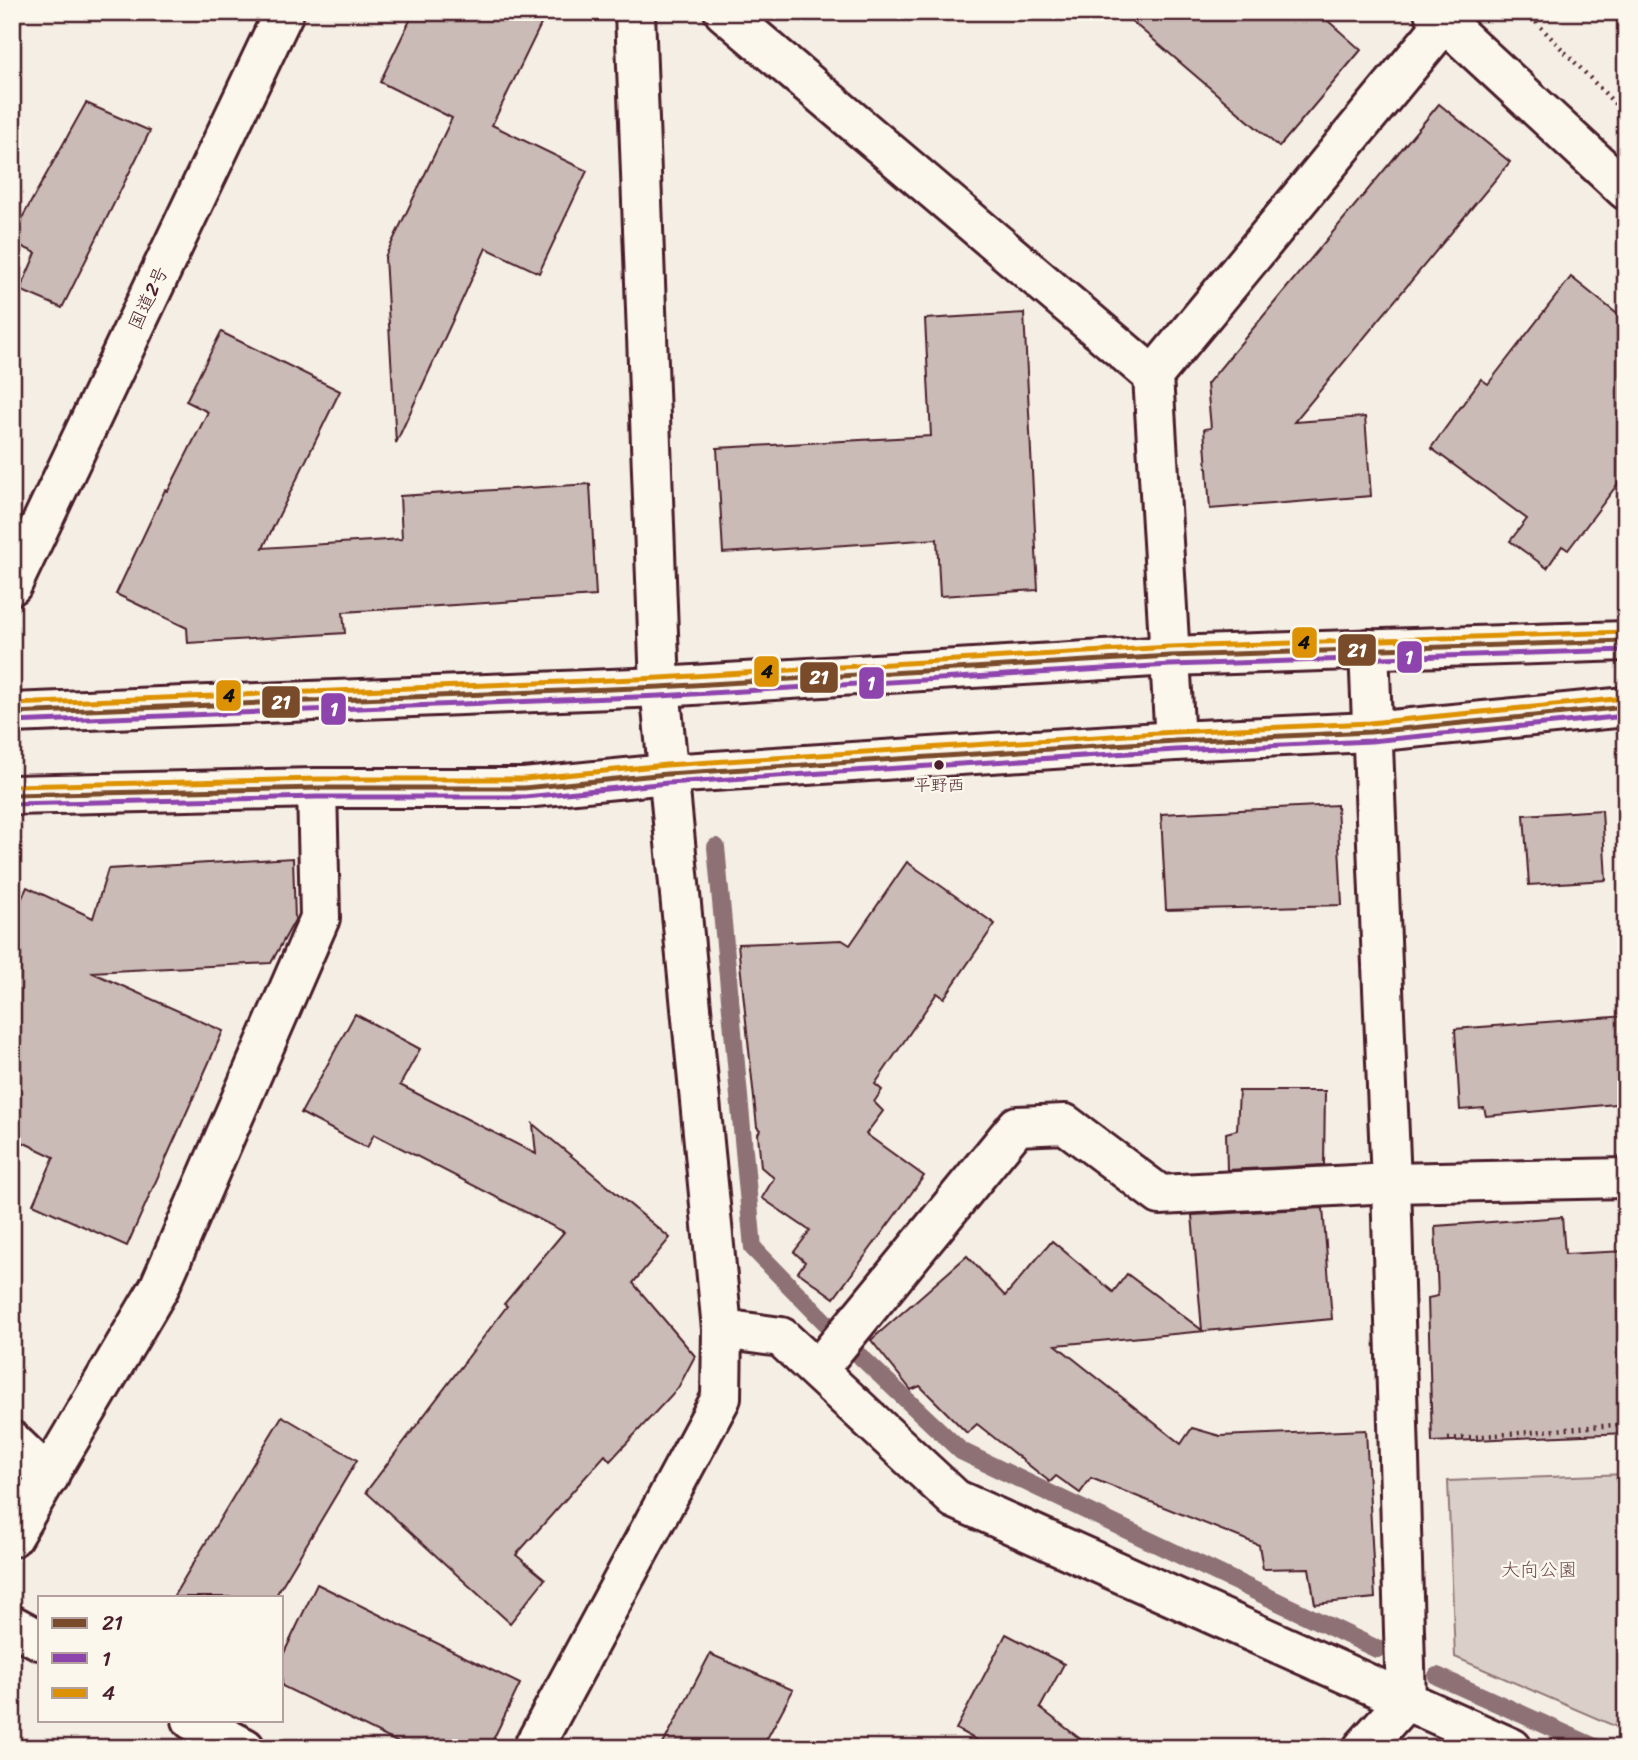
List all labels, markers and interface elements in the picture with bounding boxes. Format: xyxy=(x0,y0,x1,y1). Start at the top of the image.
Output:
street label: 国道2号 xyxy=(119,260,177,336)
line badge: 4 xyxy=(1291,626,1318,659)
text: 4 xyxy=(1297,626,1310,659)
line badge: 21 xyxy=(1337,633,1377,667)
text: 21 xyxy=(1346,634,1367,667)
line badge: 1 xyxy=(1396,640,1423,674)
text: 1 xyxy=(1405,641,1413,674)
line badge: 4 xyxy=(753,655,780,688)
text: 4 xyxy=(760,655,773,688)
line badge: 21 xyxy=(799,661,839,694)
text: 21 xyxy=(808,661,829,694)
line badge: 1 xyxy=(858,666,885,700)
text: 1 xyxy=(867,667,875,700)
line badge: 4 xyxy=(215,679,242,712)
text: 4 xyxy=(222,679,235,712)
line badge: 21 xyxy=(261,685,301,719)
text: 21 xyxy=(270,686,291,719)
line badge: 1 xyxy=(320,692,347,726)
text: 1 xyxy=(330,693,338,726)
marker: 平野西 xyxy=(932,758,946,772)
place label: 平野西 xyxy=(914,770,965,800)
park label: 大向公園 xyxy=(1501,1553,1577,1586)
legend xyxy=(38,1596,284,1722)
text: 21 xyxy=(102,1604,123,1642)
text: 1 xyxy=(102,1640,111,1678)
text: 4 xyxy=(102,1674,115,1712)

